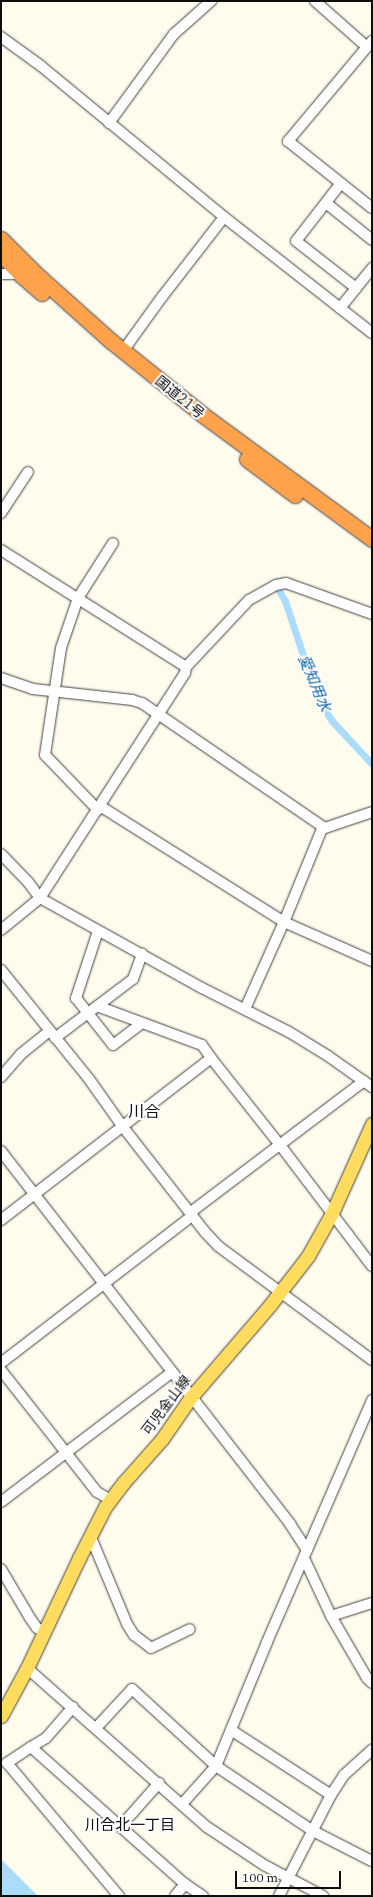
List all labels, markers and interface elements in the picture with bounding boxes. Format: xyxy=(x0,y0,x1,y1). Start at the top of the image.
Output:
street label: 国道21号 xyxy=(152,372,208,422)
water label: 愛知用水 xyxy=(295,652,335,714)
district label: 川合 xyxy=(128,1101,160,1121)
street label: 可児金山線 xyxy=(138,1372,194,1438)
district label: 川合北一丁目 xyxy=(85,1816,175,1834)
scale bar xyxy=(237,1863,343,1889)
text: 100 m xyxy=(242,1870,278,1885)

